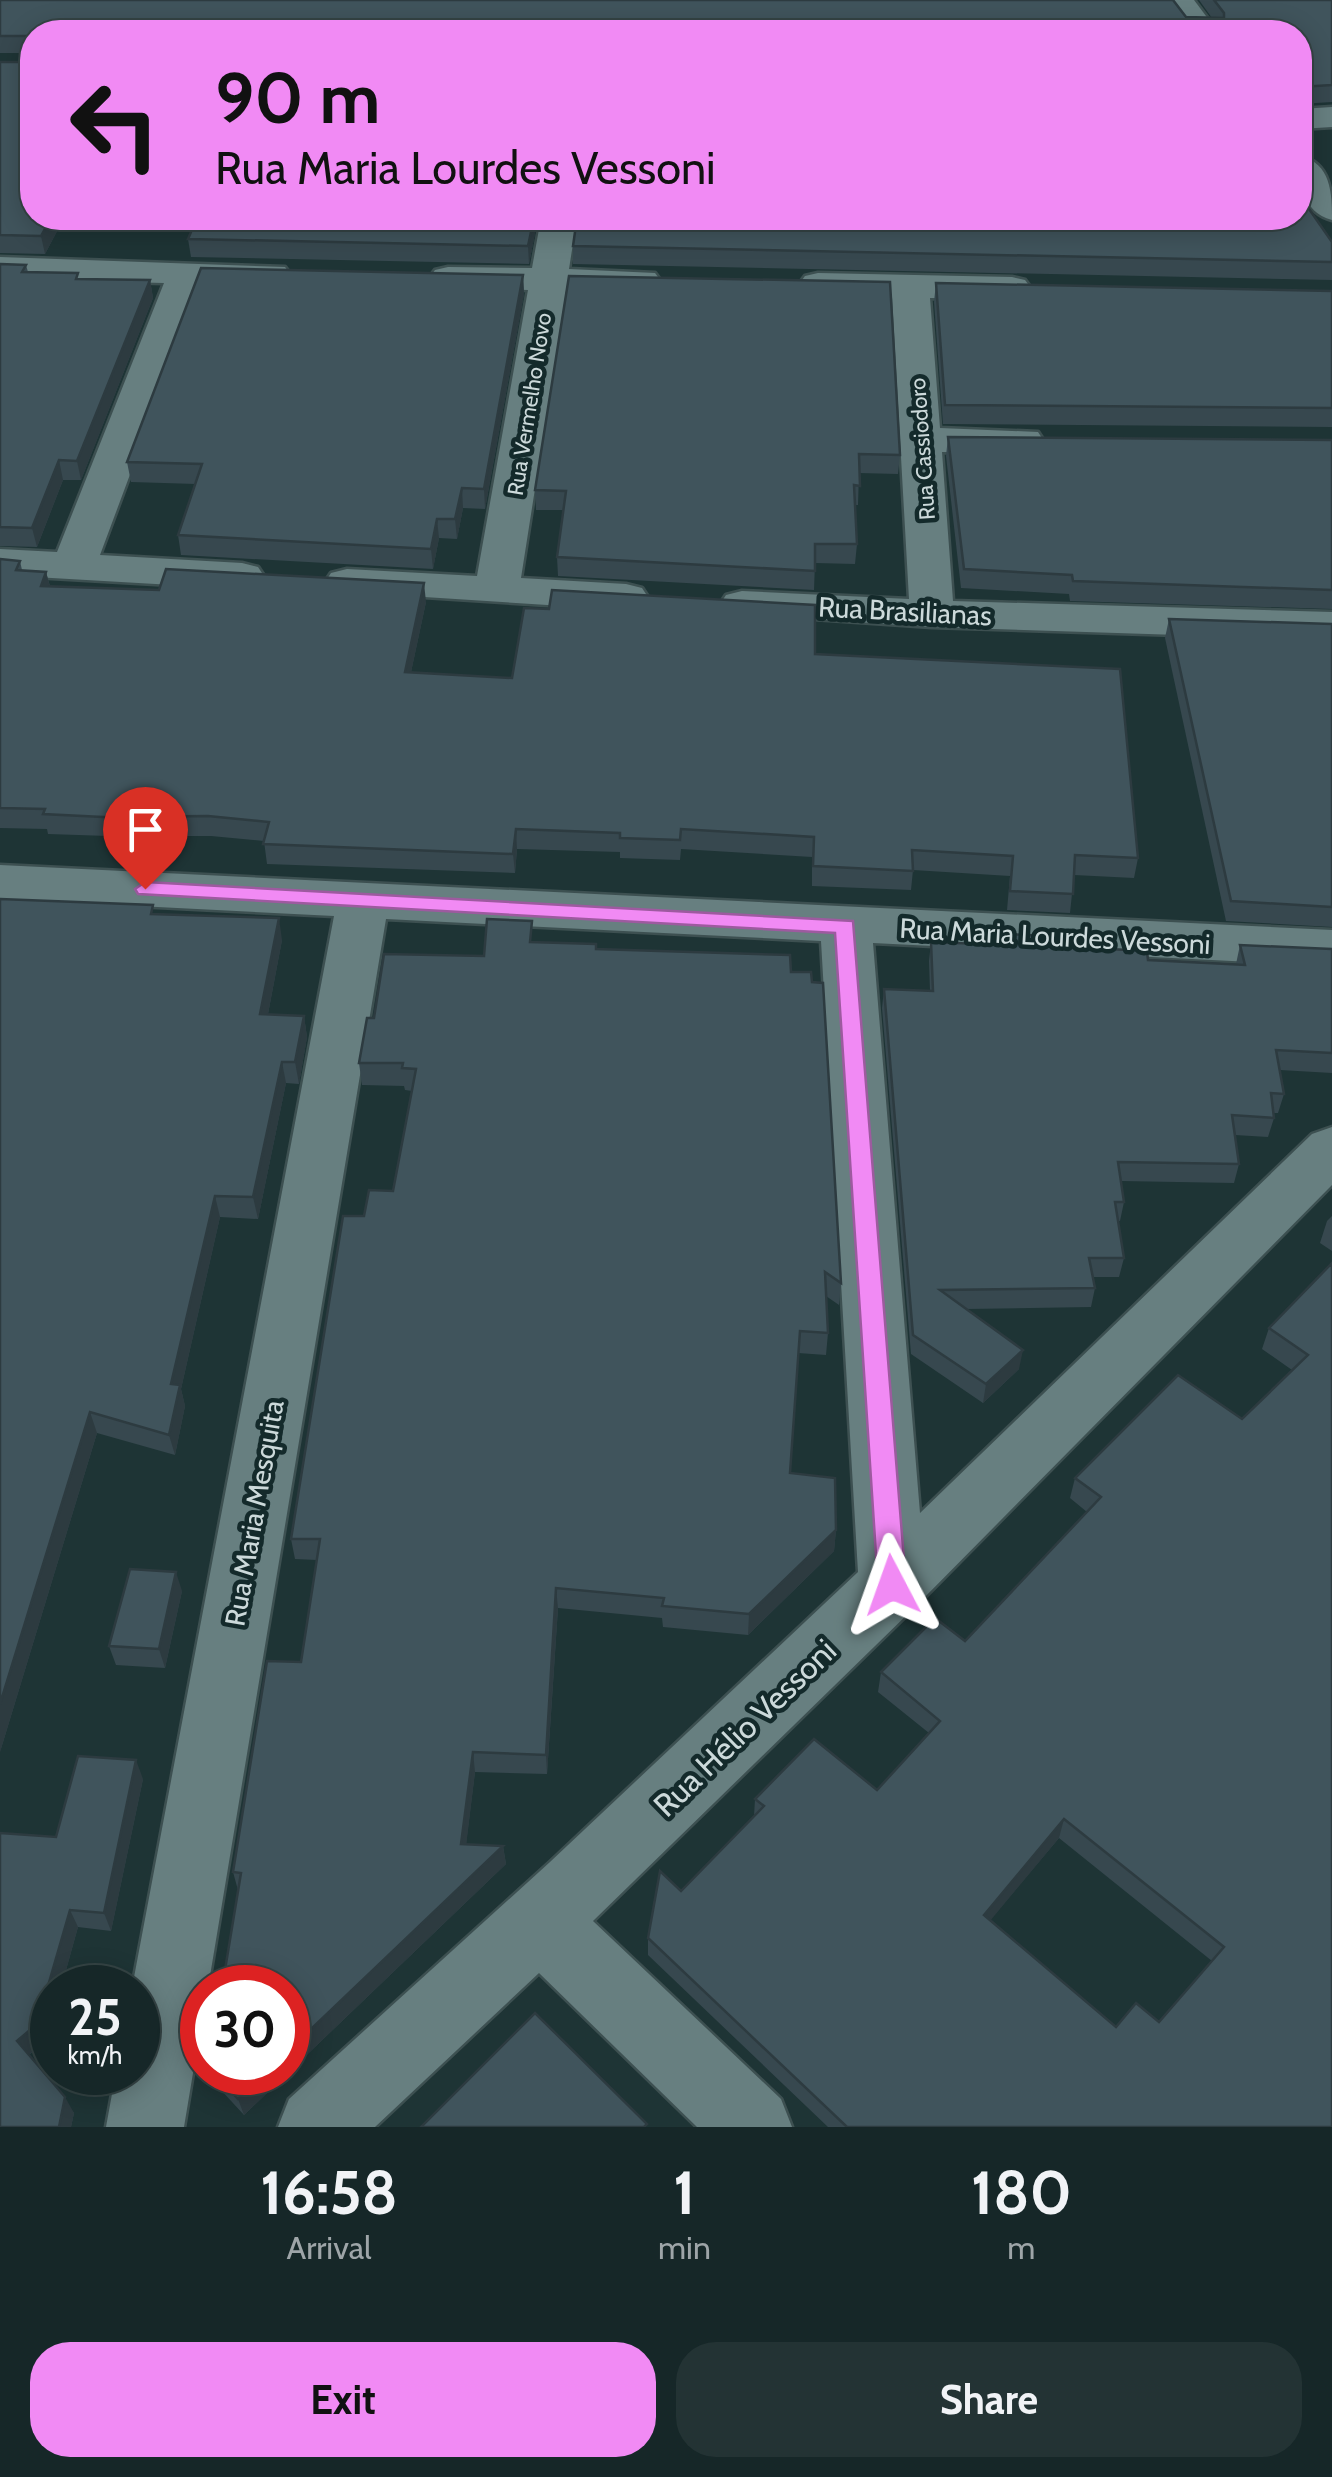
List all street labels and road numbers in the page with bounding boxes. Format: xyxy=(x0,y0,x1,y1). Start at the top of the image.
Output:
street label: Rua Vermelho Novo xyxy=(502,311,557,497)
street label: Rua Cassiodoro xyxy=(904,377,941,521)
street label: Rua Brasilianas xyxy=(817,589,993,633)
street label: Rua Maria Lourdes Vessoni xyxy=(899,911,1211,961)
street label: Rua Maria Mesquita xyxy=(217,1397,291,1629)
street label: Rua Hélio Vessoni xyxy=(645,1631,844,1825)

